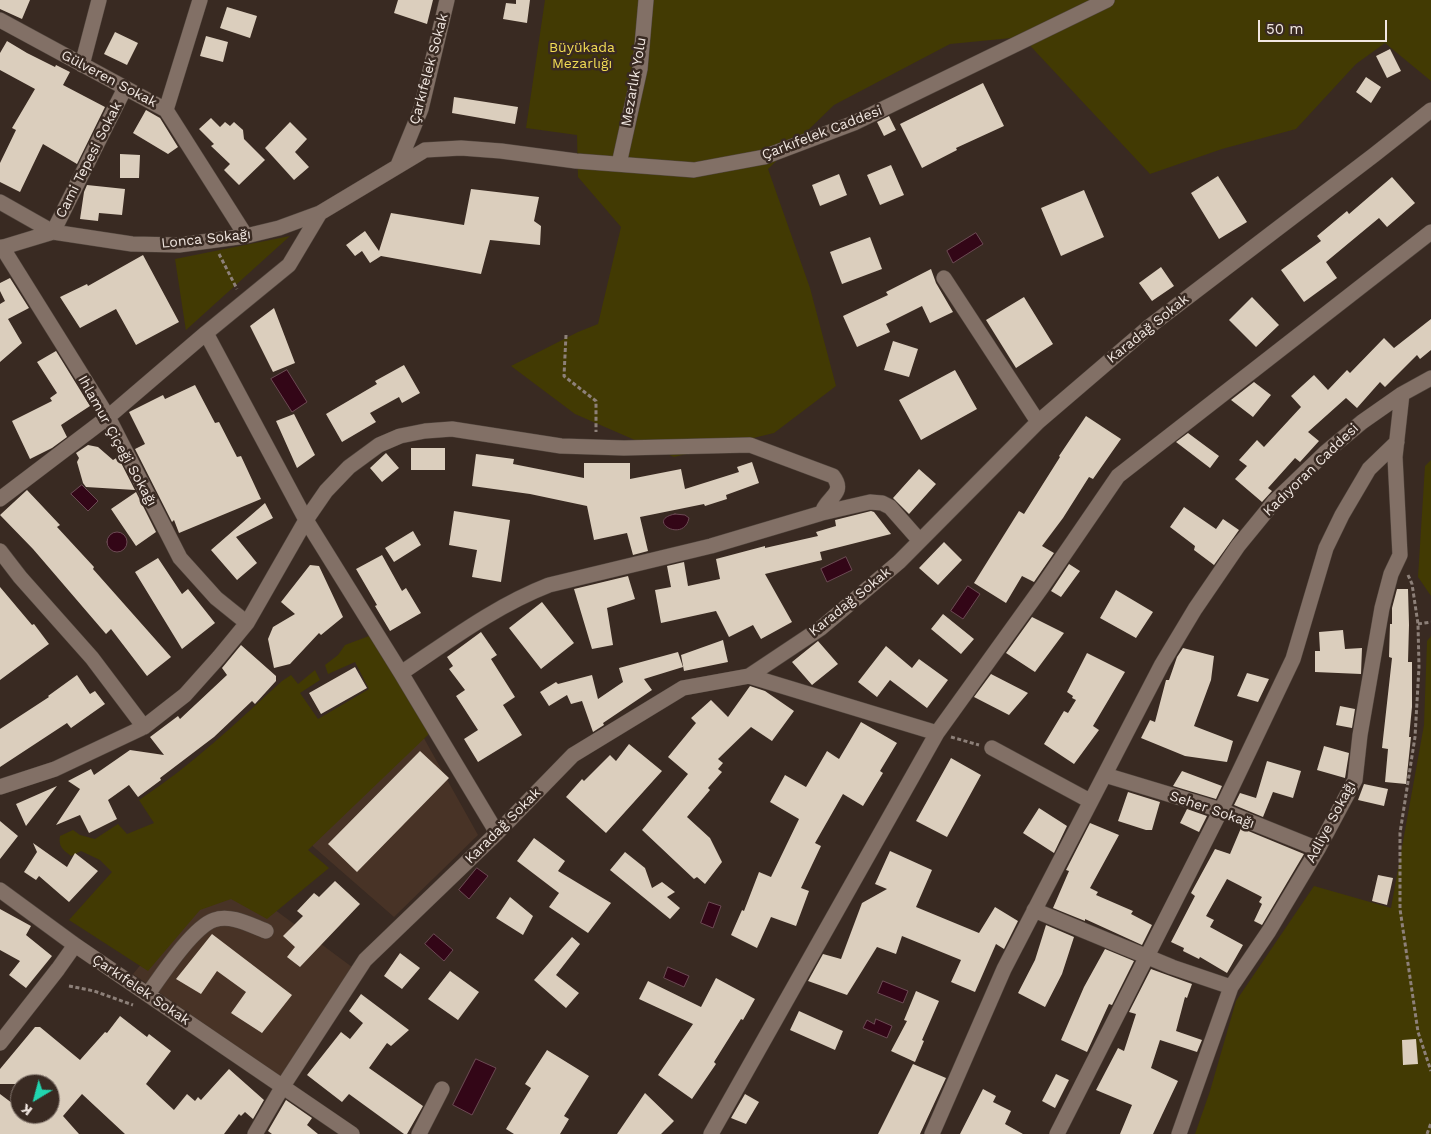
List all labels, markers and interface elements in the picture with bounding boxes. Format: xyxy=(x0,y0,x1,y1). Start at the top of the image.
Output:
scale bar xyxy=(1261,10,1390,42)
street label: Çarkıfelek Sokak xyxy=(406,12,452,126)
text: 50 m xyxy=(1266,20,1303,38)
street label: Mezarlık Yolu xyxy=(618,36,650,128)
park label: Büyükada Mezarlığı xyxy=(549,40,615,72)
street label: Gülveren Sokak xyxy=(58,47,160,111)
street label: Cami Tepesi Sokak xyxy=(52,99,126,221)
street label: Çarkıfelek Caddesi xyxy=(759,102,885,164)
street label: Lonca Sokağı xyxy=(160,226,252,252)
street label: Karadağ Sokak xyxy=(1104,291,1192,367)
street label: Ihlamur Çiçeği Sokağı xyxy=(74,373,160,509)
street label: Kadıyoran Caddesi xyxy=(1260,420,1362,520)
street label: Karadağ Sokak xyxy=(806,564,894,640)
street label: Adliye Sokağı xyxy=(1302,778,1360,866)
street label: Karadağ Sokak xyxy=(462,785,544,867)
street label: Seher Sokağı xyxy=(1167,788,1257,832)
street label: Çarkıfelek Sokak xyxy=(89,951,193,1029)
north arrow xyxy=(10,1074,60,1124)
text: K xyxy=(18,1101,35,1119)

